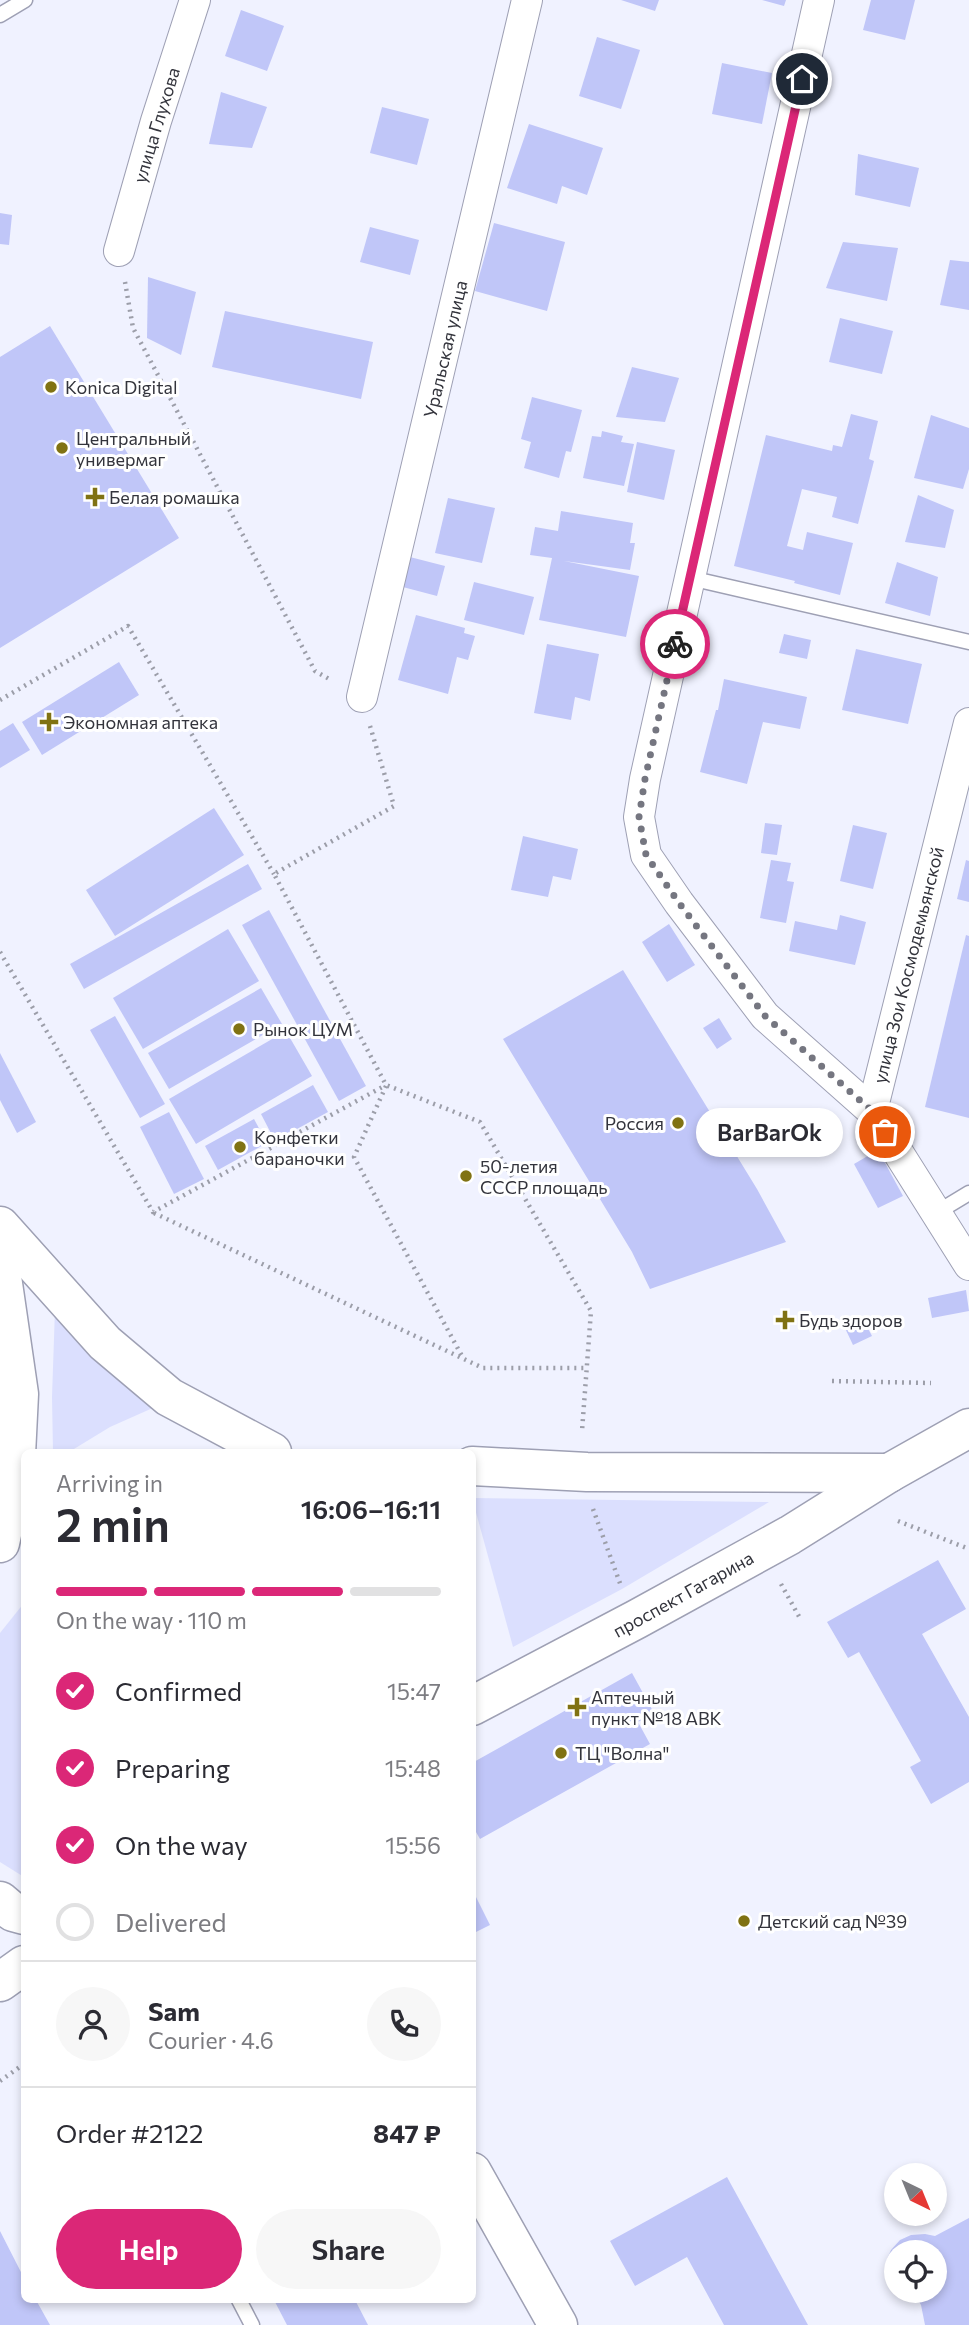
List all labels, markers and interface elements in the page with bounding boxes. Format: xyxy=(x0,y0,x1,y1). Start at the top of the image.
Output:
pin xyxy=(772,49,832,109)
icon: home xyxy=(783,60,821,98)
street label: улица Глухова xyxy=(128,65,184,185)
street label: Уральская улица xyxy=(418,278,472,420)
place label: Konica Digital xyxy=(65,376,178,398)
marker: Konica Digital xyxy=(43,379,59,395)
place label: Центральный универмаг xyxy=(76,427,191,470)
marker: Центральный универмаг xyxy=(54,440,70,456)
place label: Белая ромашка xyxy=(109,486,240,508)
marker: Белая ромашка xyxy=(87,489,103,505)
courier xyxy=(640,609,710,679)
icon: bike xyxy=(656,625,694,663)
place label: Экономная аптека xyxy=(63,711,218,733)
marker: Экономная аптека xyxy=(41,714,57,730)
street label: улица Зои Космодемьянской xyxy=(868,844,948,1086)
place label: Рынок ЦУМ xyxy=(253,1018,353,1040)
marker: Рынок ЦУМ xyxy=(231,1021,247,1037)
pin xyxy=(855,1102,915,1162)
callout: BarBarOk xyxy=(696,1108,843,1156)
place label: Россия xyxy=(605,1112,664,1134)
icon: bag xyxy=(866,1113,904,1151)
marker: Россия xyxy=(670,1115,686,1131)
text: BarBarOk xyxy=(717,1118,822,1146)
place label: Конфетки бараночки xyxy=(254,1126,345,1169)
marker: Конфетки бараночки xyxy=(232,1139,248,1155)
place label: 50-летия СССР площадь xyxy=(480,1155,607,1198)
marker: 50-летия СССР площадь xyxy=(458,1168,474,1184)
place label: Будь здоров xyxy=(799,1309,903,1331)
marker: Будь здоров xyxy=(777,1312,793,1328)
text: Arriving in xyxy=(56,1469,163,1497)
text: 16:06–16:11 xyxy=(301,1493,441,1524)
text: 2 min xyxy=(56,1495,170,1551)
street label: проспект Гагарина xyxy=(609,1546,757,1642)
text: On the way · 110 m xyxy=(56,1606,247,1634)
icon: check xyxy=(56,1672,94,1710)
text: Confirmed xyxy=(115,1675,242,1706)
text: 15:47 xyxy=(387,1677,441,1705)
place label: Аптечный пункт №18 АВК xyxy=(591,1686,722,1729)
marker: Аптечный пункт №18 АВК xyxy=(569,1699,585,1715)
place label: ТЦ "Волна" xyxy=(575,1742,669,1764)
marker: ТЦ "Волна" xyxy=(553,1745,569,1761)
icon: check xyxy=(56,1749,94,1787)
text: Preparing xyxy=(115,1752,230,1783)
text: 15:48 xyxy=(385,1754,441,1782)
icon: check xyxy=(56,1826,94,1864)
text: On the way xyxy=(115,1829,248,1860)
text: 15:56 xyxy=(385,1831,441,1859)
text: Delivered xyxy=(115,1906,226,1937)
place label: Детский сад №39 xyxy=(758,1910,907,1932)
marker: Детский сад №39 xyxy=(736,1913,752,1929)
button: person xyxy=(56,1987,130,2061)
button: phone xyxy=(367,1987,441,2061)
text: Sam xyxy=(148,1995,200,2026)
text: Courier · 4.6 xyxy=(148,2026,274,2054)
text: Order #2122 xyxy=(56,2117,203,2148)
text: 847 ₽ xyxy=(373,2117,441,2148)
north arrow xyxy=(884,2163,947,2226)
map controls xyxy=(884,2163,947,2303)
button: Help xyxy=(56,2209,242,2289)
button: Share xyxy=(256,2209,441,2289)
button: locate xyxy=(884,2240,947,2303)

